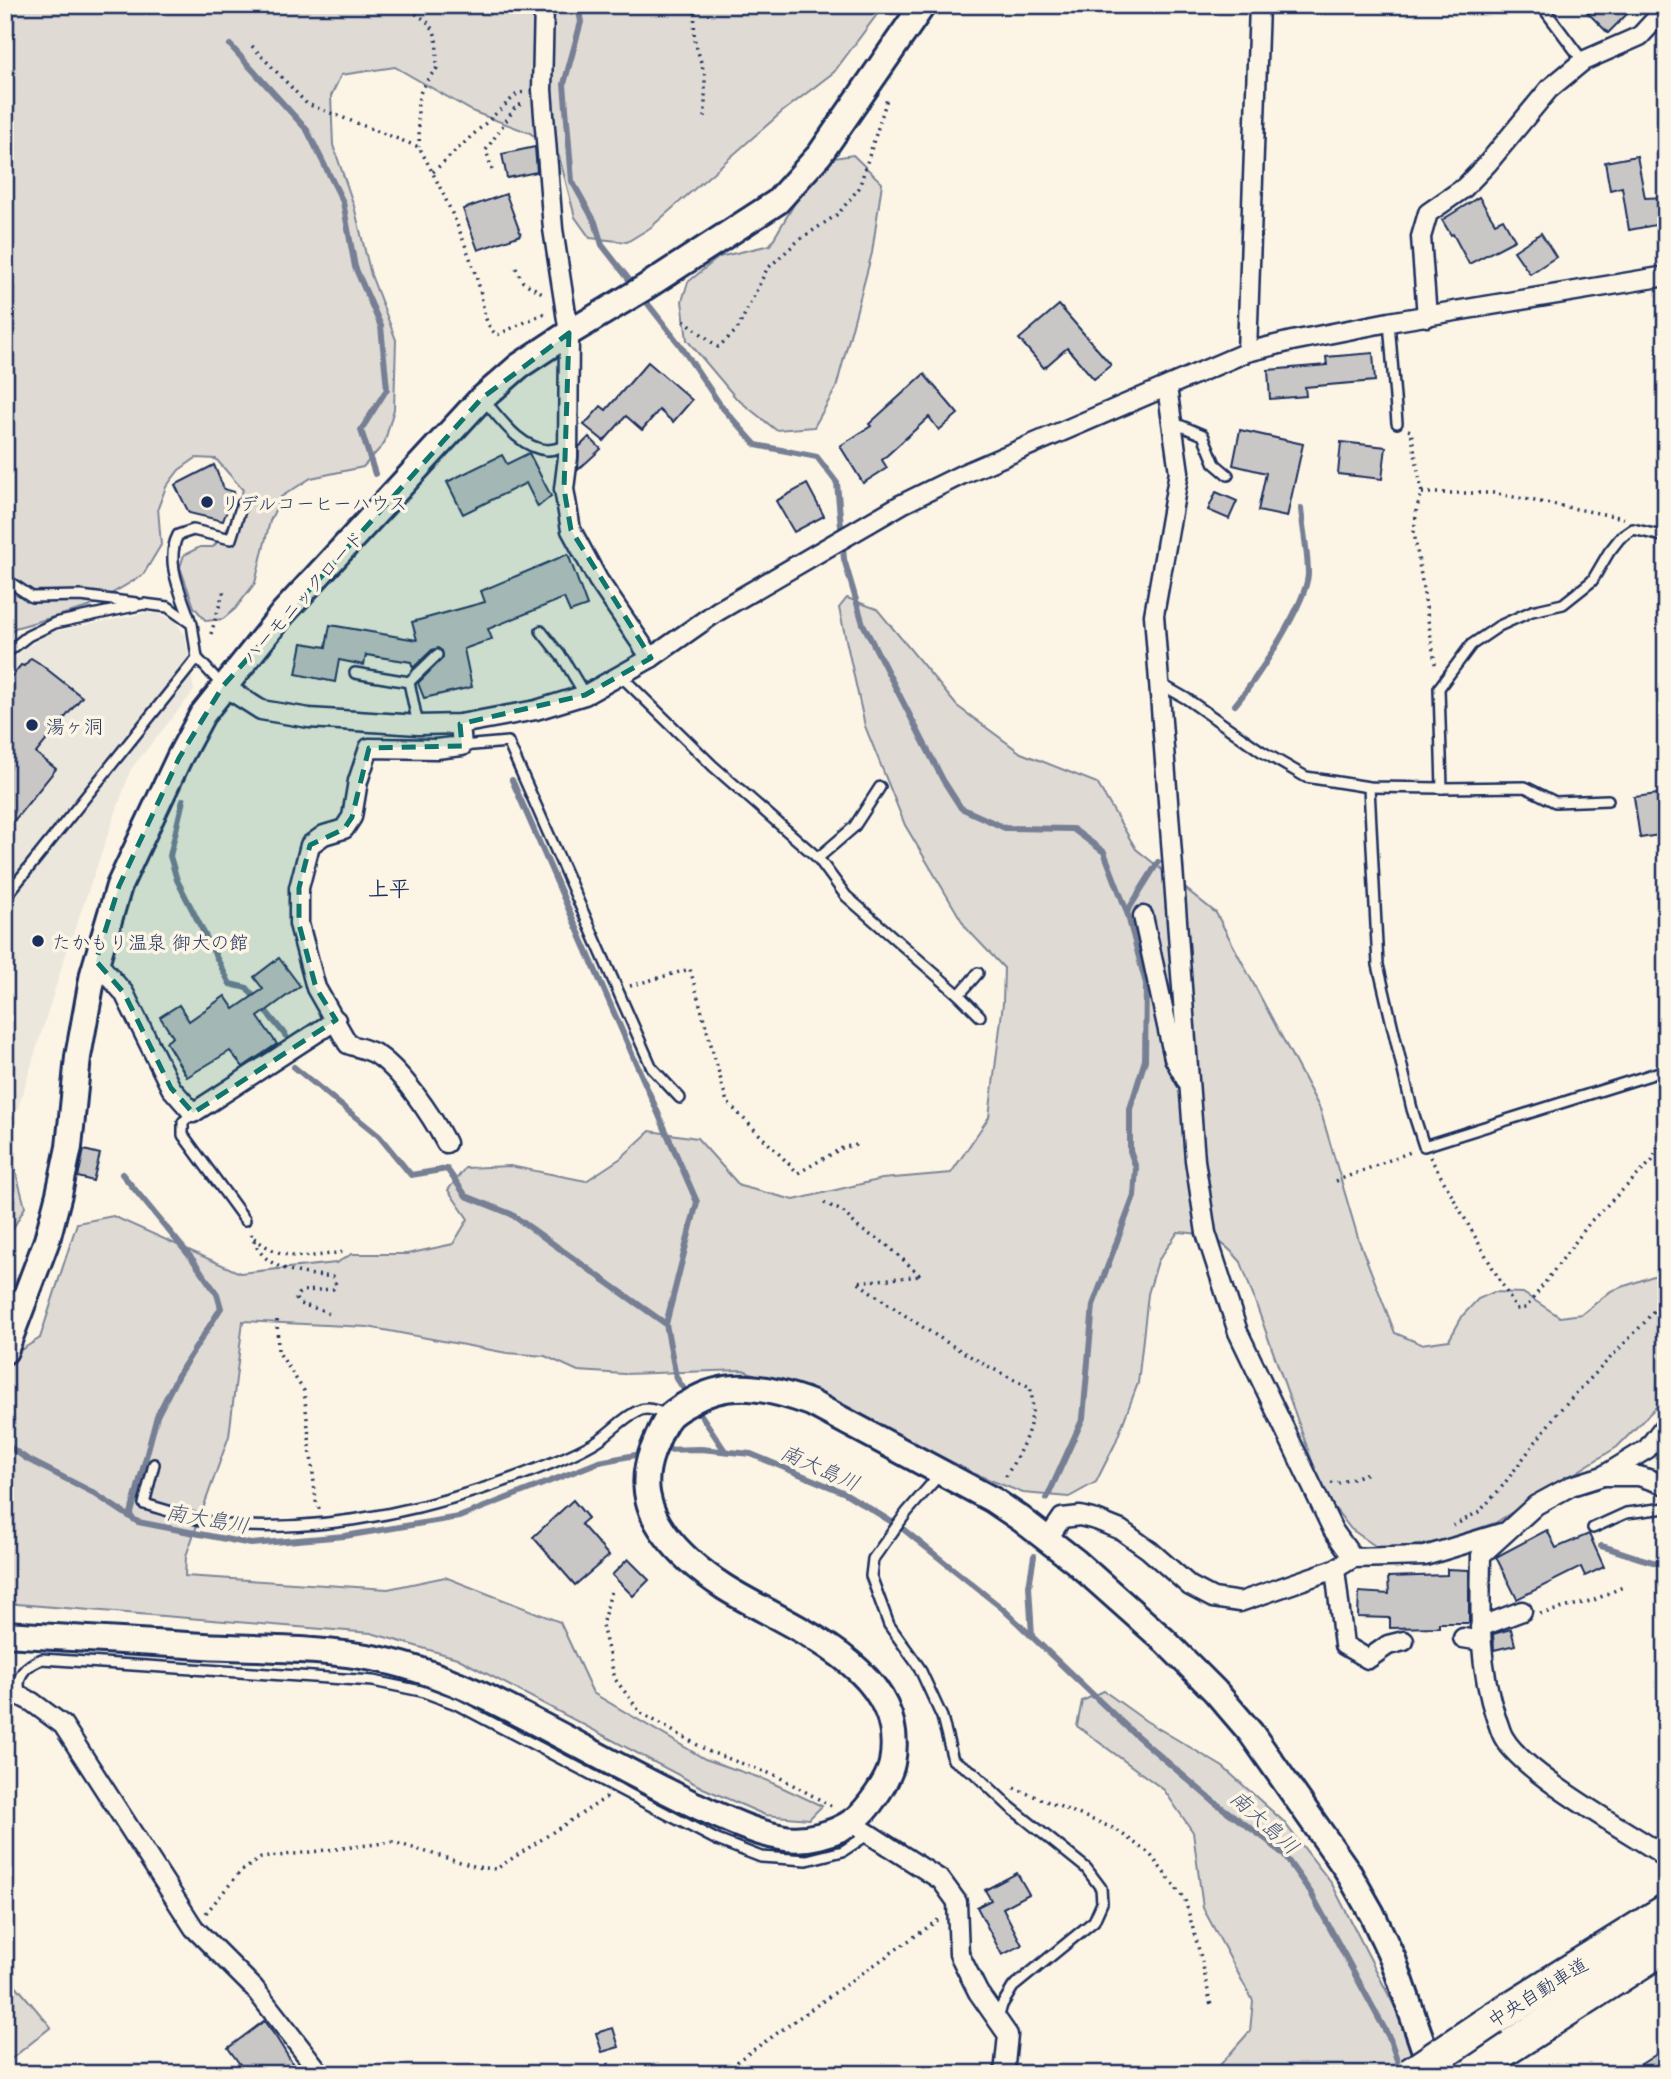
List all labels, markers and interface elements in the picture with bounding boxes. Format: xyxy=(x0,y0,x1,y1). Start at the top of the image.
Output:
place label: リデルコーヒーハウス xyxy=(221,488,408,516)
marker: リデルコーヒーハウス xyxy=(199,494,215,510)
street label: ハーモニックロード xyxy=(234,523,370,669)
place label: 湯ヶ洞 xyxy=(46,711,103,739)
marker: 湯ヶ洞 xyxy=(24,717,40,733)
district label: 上平 xyxy=(368,871,410,903)
place label: たかもり温泉 御大の館 xyxy=(52,927,248,955)
marker: たかもり温泉 御大の館 xyxy=(30,933,46,949)
water label: 南大島川 xyxy=(776,1434,866,1498)
water label: 南大島川 xyxy=(164,1494,252,1540)
water label: 南大島川 xyxy=(1224,1781,1308,1861)
street label: 中央自動車道 xyxy=(1481,1949,1593,2033)

